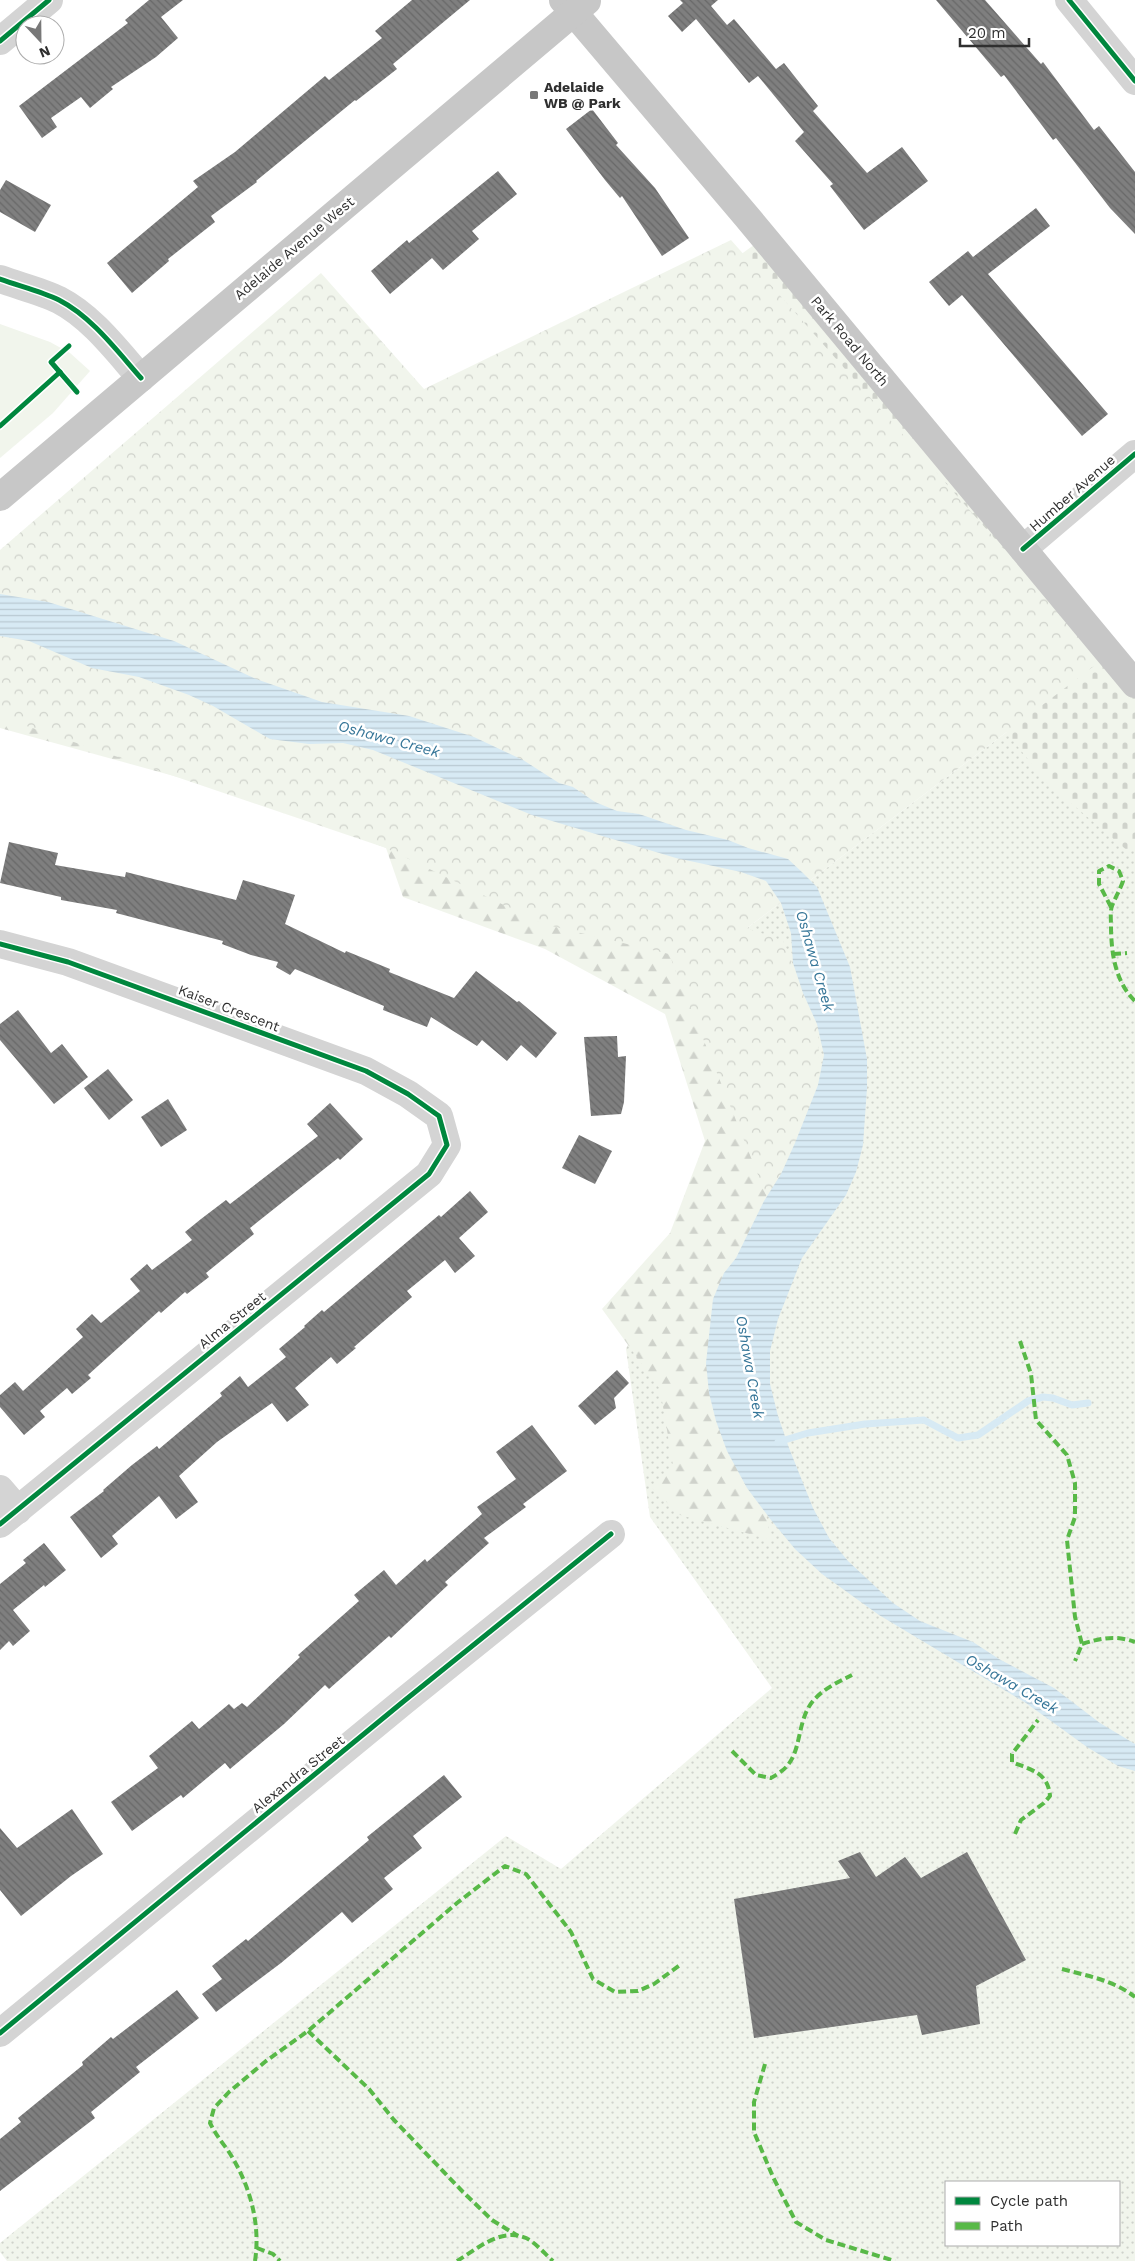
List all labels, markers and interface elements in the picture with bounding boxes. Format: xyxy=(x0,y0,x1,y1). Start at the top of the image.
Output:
north arrow xyxy=(15,15,65,65)
scale bar xyxy=(960,15,1029,47)
text: 20 m xyxy=(968,24,1006,42)
text: N xyxy=(37,43,53,61)
place label: Adelaide WB @ Park xyxy=(544,79,621,111)
marker: Adelaide WB @ Park xyxy=(528,89,540,101)
street label: Adelaide Avenue West xyxy=(231,193,357,303)
street label: Park Road North xyxy=(808,293,892,389)
street label: Humber Avenue xyxy=(1026,451,1118,535)
water label: Oshawa Creek xyxy=(336,717,442,761)
water label: Oshawa Creek xyxy=(792,908,838,1014)
street label: Kaiser Crescent xyxy=(176,981,282,1035)
street label: Alma Street xyxy=(195,1288,269,1352)
water label: Oshawa Creek xyxy=(732,1314,768,1421)
water label: Oshawa Creek xyxy=(962,1650,1062,1718)
street label: Alexandra Street xyxy=(249,1732,347,1816)
legend xyxy=(945,2181,1120,2246)
text: Cycle path xyxy=(990,2192,1068,2210)
text: Path xyxy=(990,2217,1023,2235)

